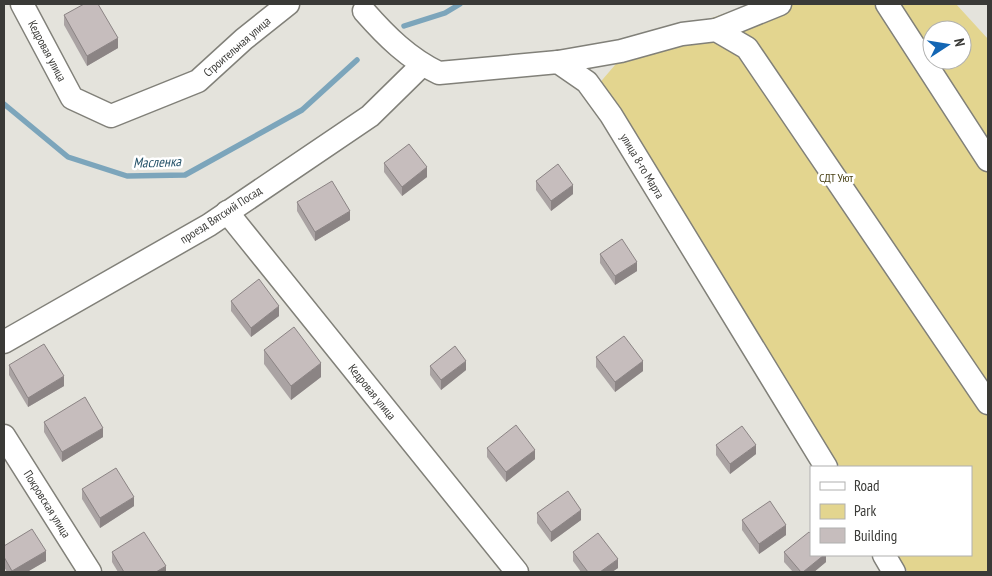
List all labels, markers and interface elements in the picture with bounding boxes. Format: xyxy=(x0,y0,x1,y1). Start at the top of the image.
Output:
street label: Строительная улица xyxy=(200,13,273,80)
street label: Кедровая улица xyxy=(25,18,70,84)
north arrow xyxy=(922,20,972,70)
text: N xyxy=(950,37,969,48)
street label: улица 8-го Марта xyxy=(617,130,668,201)
water label: Масленка xyxy=(133,152,183,172)
park label: СДТ Уют xyxy=(819,170,853,185)
street label: проезд Вятский Посад xyxy=(177,182,265,247)
street label: Кедровая улица xyxy=(345,361,399,423)
legend xyxy=(810,466,972,556)
street label: Покровская улица xyxy=(21,467,74,540)
text: Road xyxy=(854,476,880,495)
text: Park xyxy=(854,501,876,520)
text: Building xyxy=(854,526,897,545)

